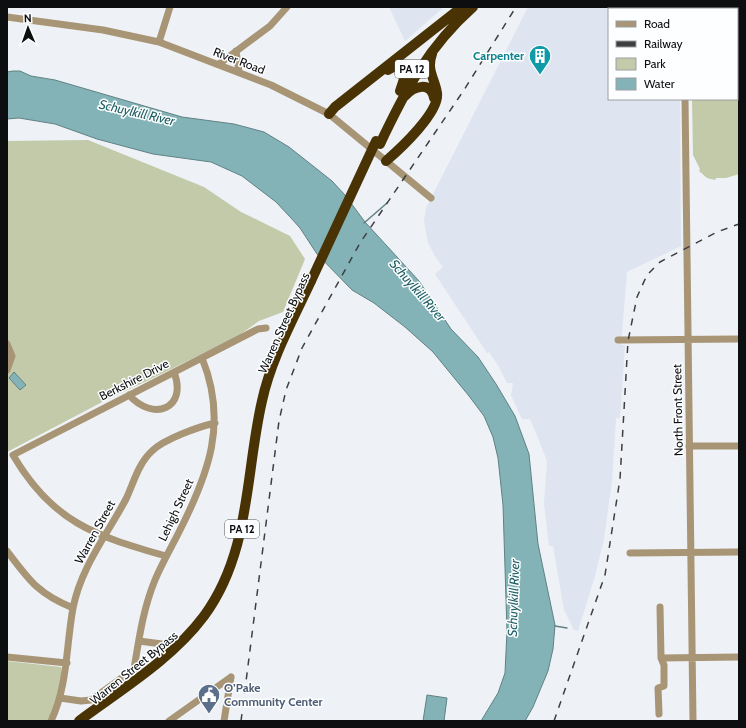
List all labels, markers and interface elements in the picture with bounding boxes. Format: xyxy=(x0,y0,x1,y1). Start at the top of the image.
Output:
north arrow xyxy=(8,8,48,48)
legend xyxy=(608,8,738,100)
text: N xyxy=(24,11,32,25)
text: Road xyxy=(644,16,670,31)
text: Railway xyxy=(644,36,682,51)
building icon: Carpenter xyxy=(527,43,553,76)
street label: River Road xyxy=(211,44,267,77)
place label: Carpenter xyxy=(473,48,524,63)
text: Park xyxy=(644,56,666,71)
road number: PA 12 xyxy=(395,60,429,78)
text: Water xyxy=(644,76,675,91)
water label: Schuylkill River xyxy=(98,96,177,129)
water label: Schuylkill River xyxy=(387,256,450,325)
street label: Warren Street Bypass xyxy=(255,270,312,375)
street label: Berkshire Drive xyxy=(97,356,171,403)
street label: North Front Street xyxy=(669,364,686,456)
street label: Lehigh Street xyxy=(155,476,197,543)
street label: Warren Street xyxy=(71,497,118,566)
road number: PA 12 xyxy=(225,520,259,538)
water label: Schuylkill River xyxy=(504,558,522,637)
street label: Warren Street Bypass xyxy=(87,628,181,708)
place label: O’Pake Community Center xyxy=(224,680,322,709)
public building icon: O’Pake Community Center xyxy=(196,682,222,715)

